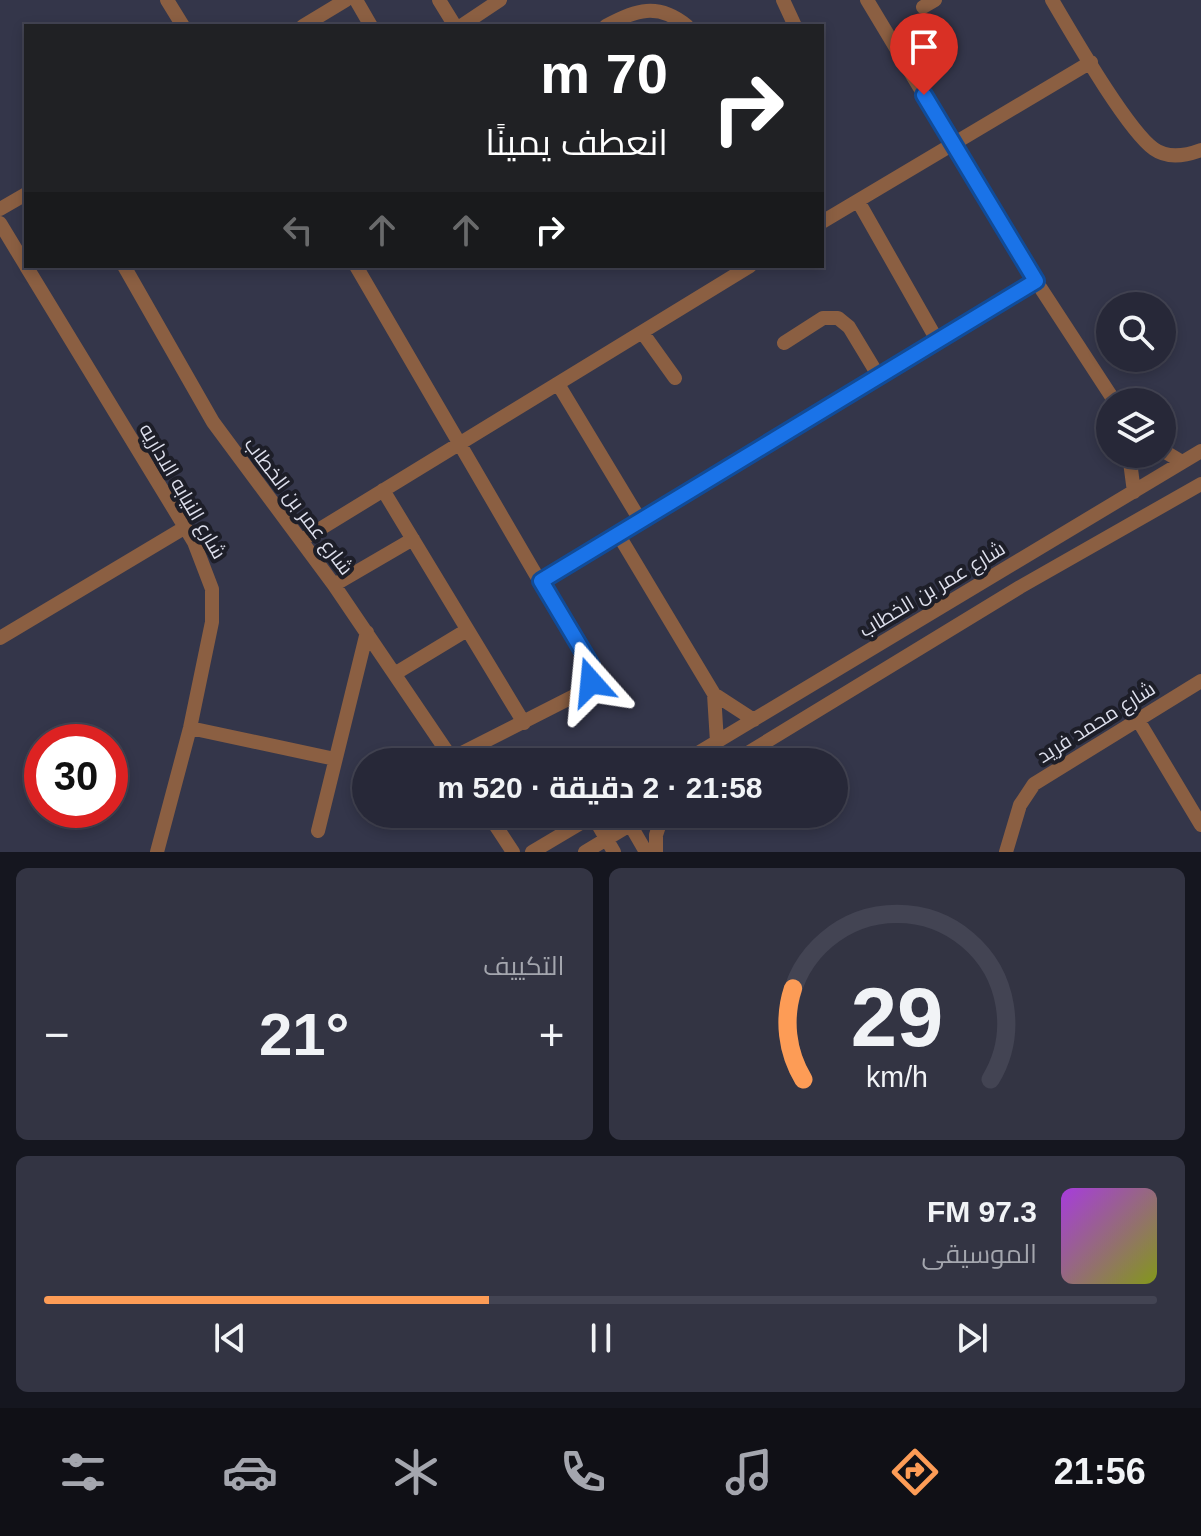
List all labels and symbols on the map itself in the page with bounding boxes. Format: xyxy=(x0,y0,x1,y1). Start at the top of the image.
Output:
pin xyxy=(890,13,958,95)
street label: شارع النيابه الاداريه xyxy=(133,420,231,564)
street label: شارع عمر بن الخطاب xyxy=(238,433,358,581)
street label: شارع عمر بن الخطاب xyxy=(855,537,1010,644)
position arrow xyxy=(549,640,633,724)
street label: شارع محمد فريد xyxy=(1033,677,1161,770)
speed limit sign: 30 xyxy=(24,724,128,828)

